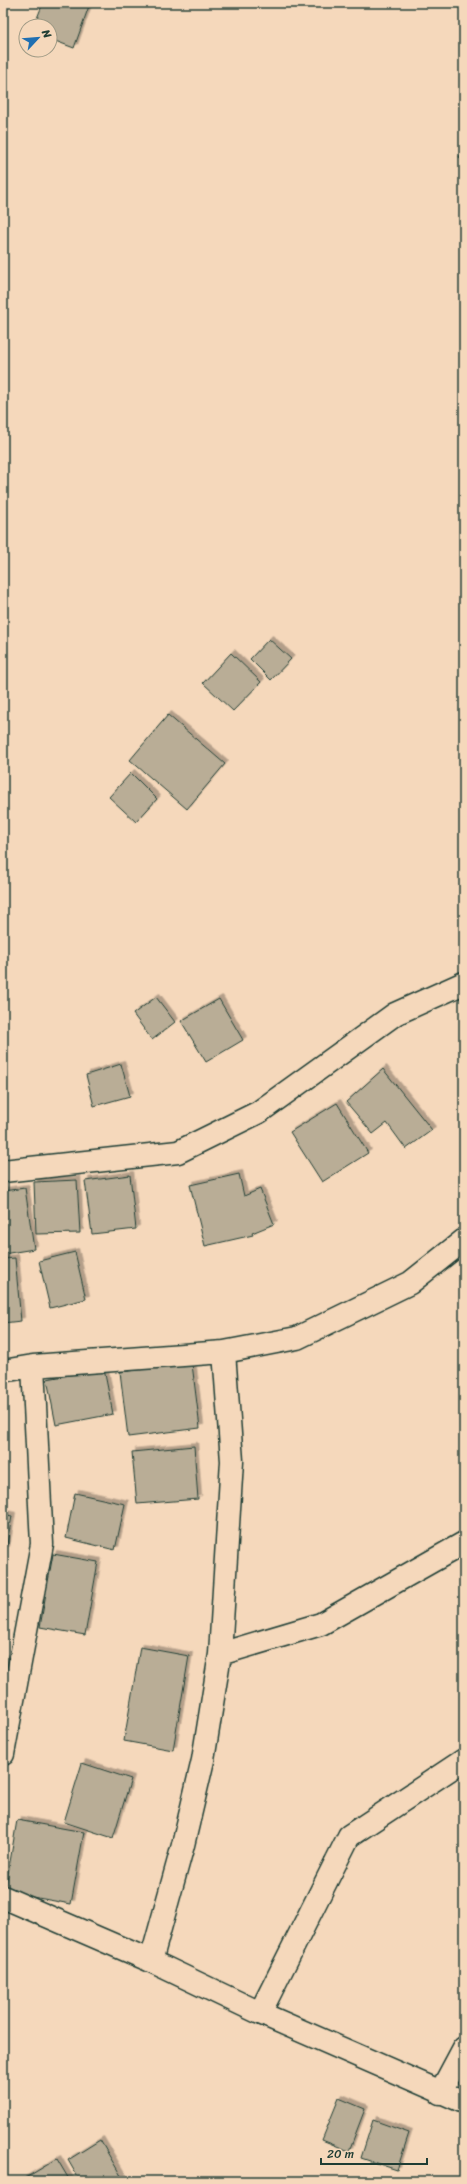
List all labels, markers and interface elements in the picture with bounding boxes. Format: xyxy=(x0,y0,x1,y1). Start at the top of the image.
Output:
north arrow xyxy=(18,18,58,58)
text: N xyxy=(36,25,57,42)
scale bar xyxy=(321,2140,427,2166)
text: 20 m xyxy=(327,2143,354,2165)

